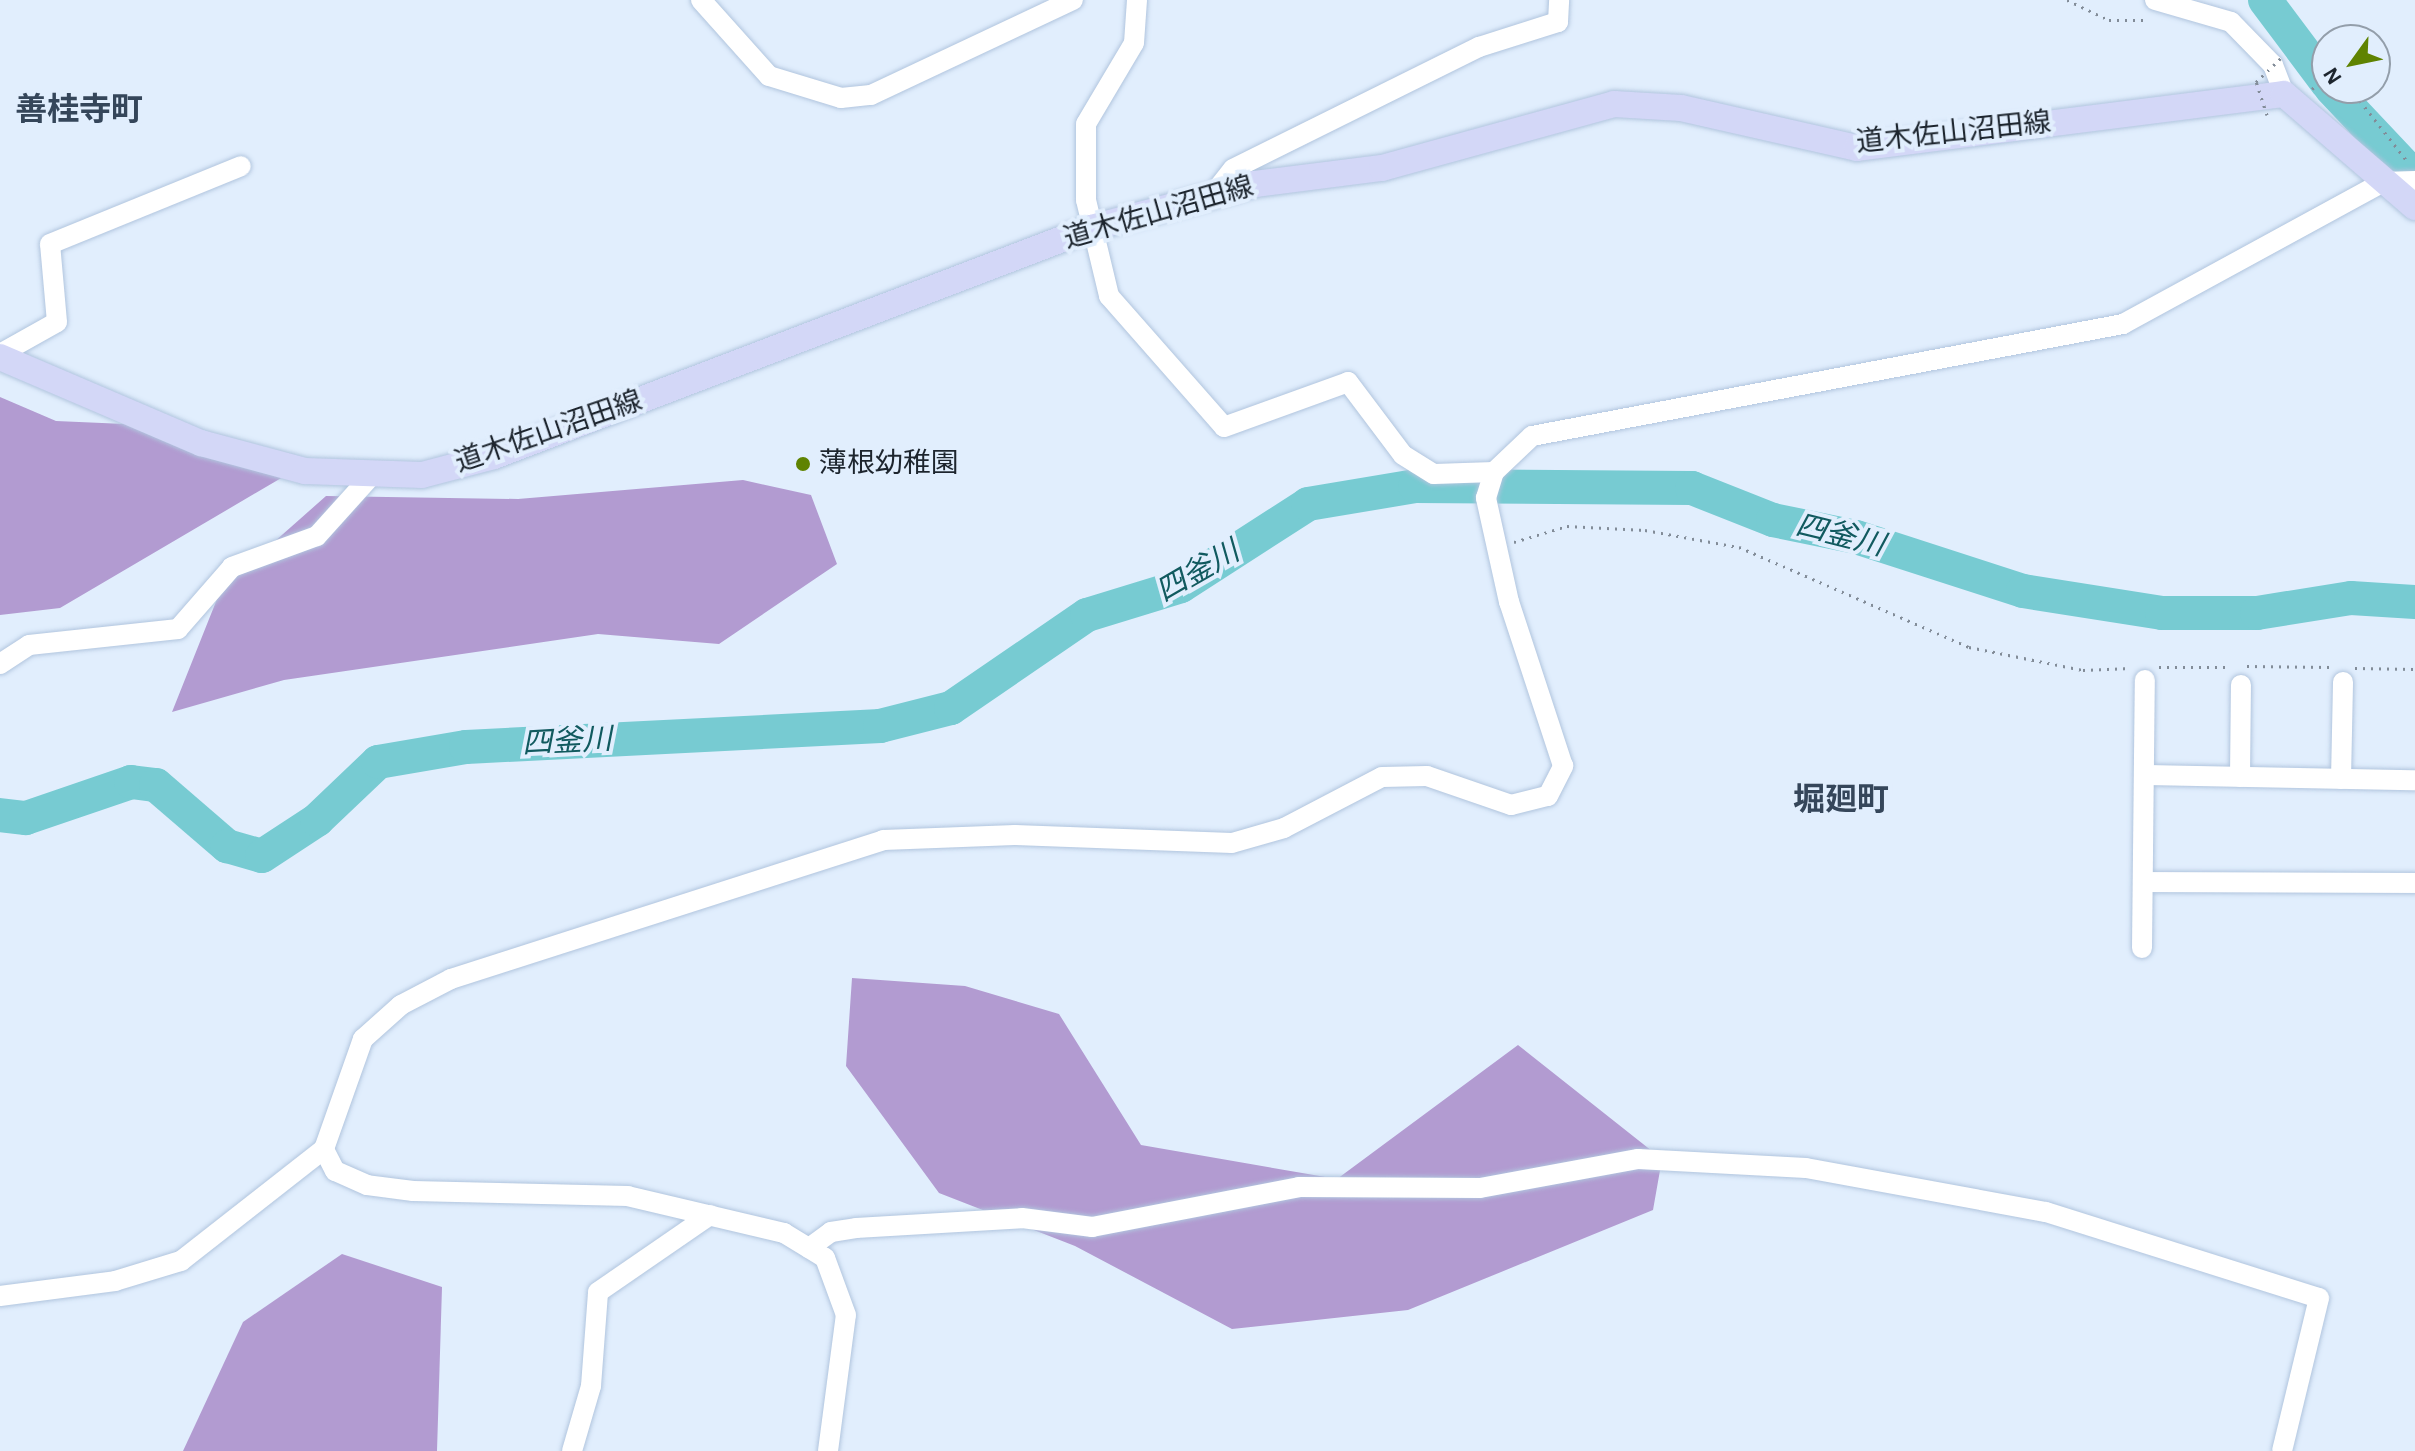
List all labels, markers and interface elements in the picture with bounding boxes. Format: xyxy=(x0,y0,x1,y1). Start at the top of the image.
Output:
north arrow xyxy=(2311,24,2391,104)
text: N xyxy=(2319,64,2346,88)
district label: 善桂寺町 xyxy=(15,91,143,129)
street label: 道木佐山沼田線 xyxy=(1855,106,2053,160)
street label: 道木佐山沼田線 xyxy=(1060,170,1258,256)
street label: 道木佐山沼田線 xyxy=(451,384,647,480)
place label: 薄根幼稚園 xyxy=(819,447,959,481)
marker: 薄根幼稚園 xyxy=(794,455,812,473)
water label: 四釜川 xyxy=(1792,508,1888,564)
water label: 四釜川 xyxy=(1150,534,1246,610)
water label: 四釜川 xyxy=(521,722,613,762)
district label: 堀廻町 xyxy=(1793,781,1889,819)

